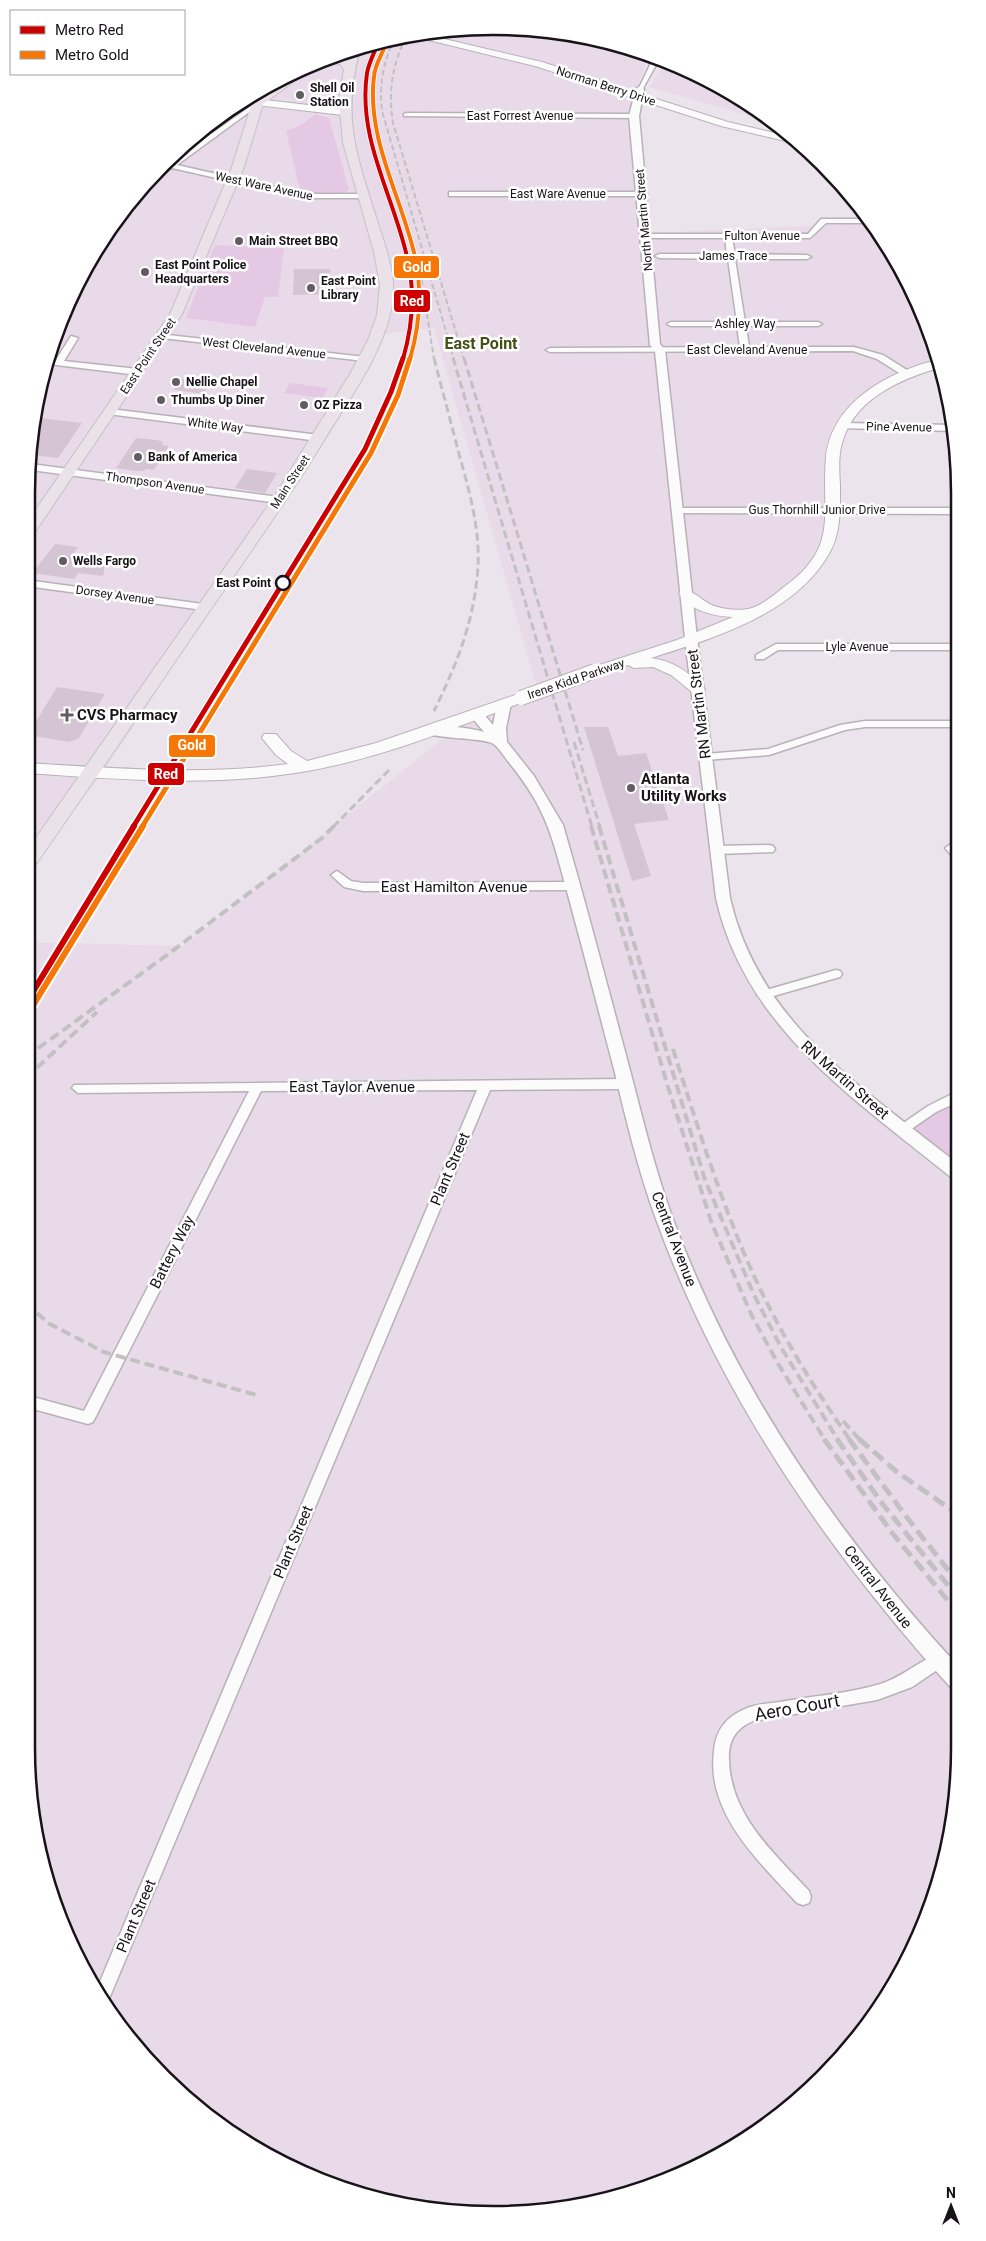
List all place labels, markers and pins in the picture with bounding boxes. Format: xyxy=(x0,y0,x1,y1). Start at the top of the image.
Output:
place label: Shell Oil Station xyxy=(310,81,355,109)
marker: Shell Oil Station xyxy=(294,89,306,101)
place label: Main Street BBQ xyxy=(249,234,338,248)
marker: Main Street BBQ xyxy=(233,235,245,247)
place label: East Point Police Headquarters xyxy=(155,258,247,286)
marker: East Point Police Headquarters xyxy=(139,266,151,278)
place label: East Point Library xyxy=(321,274,376,302)
marker: East Point Library xyxy=(305,282,317,294)
place label: Nellie Chapel xyxy=(186,375,257,389)
marker: Nellie Chapel xyxy=(170,376,182,388)
place label: Thumbs Up Diner xyxy=(171,393,265,407)
marker: Thumbs Up Diner xyxy=(155,394,167,406)
place label: OZ Pizza xyxy=(314,398,363,412)
marker: OZ Pizza xyxy=(298,399,310,411)
place label: Bank of America xyxy=(148,450,238,464)
marker: Bank of America xyxy=(132,451,144,463)
place label: Wells Fargo xyxy=(73,554,136,568)
marker: Wells Fargo xyxy=(57,555,69,567)
marker: East Point xyxy=(275,575,291,591)
place label: East Point xyxy=(216,576,271,590)
place label: CVS Pharmacy xyxy=(77,706,178,724)
marker: CVS Pharmacy xyxy=(61,709,73,721)
place label: Atlanta Utility Works xyxy=(641,770,727,805)
marker: Atlanta Utility Works xyxy=(625,782,637,794)

